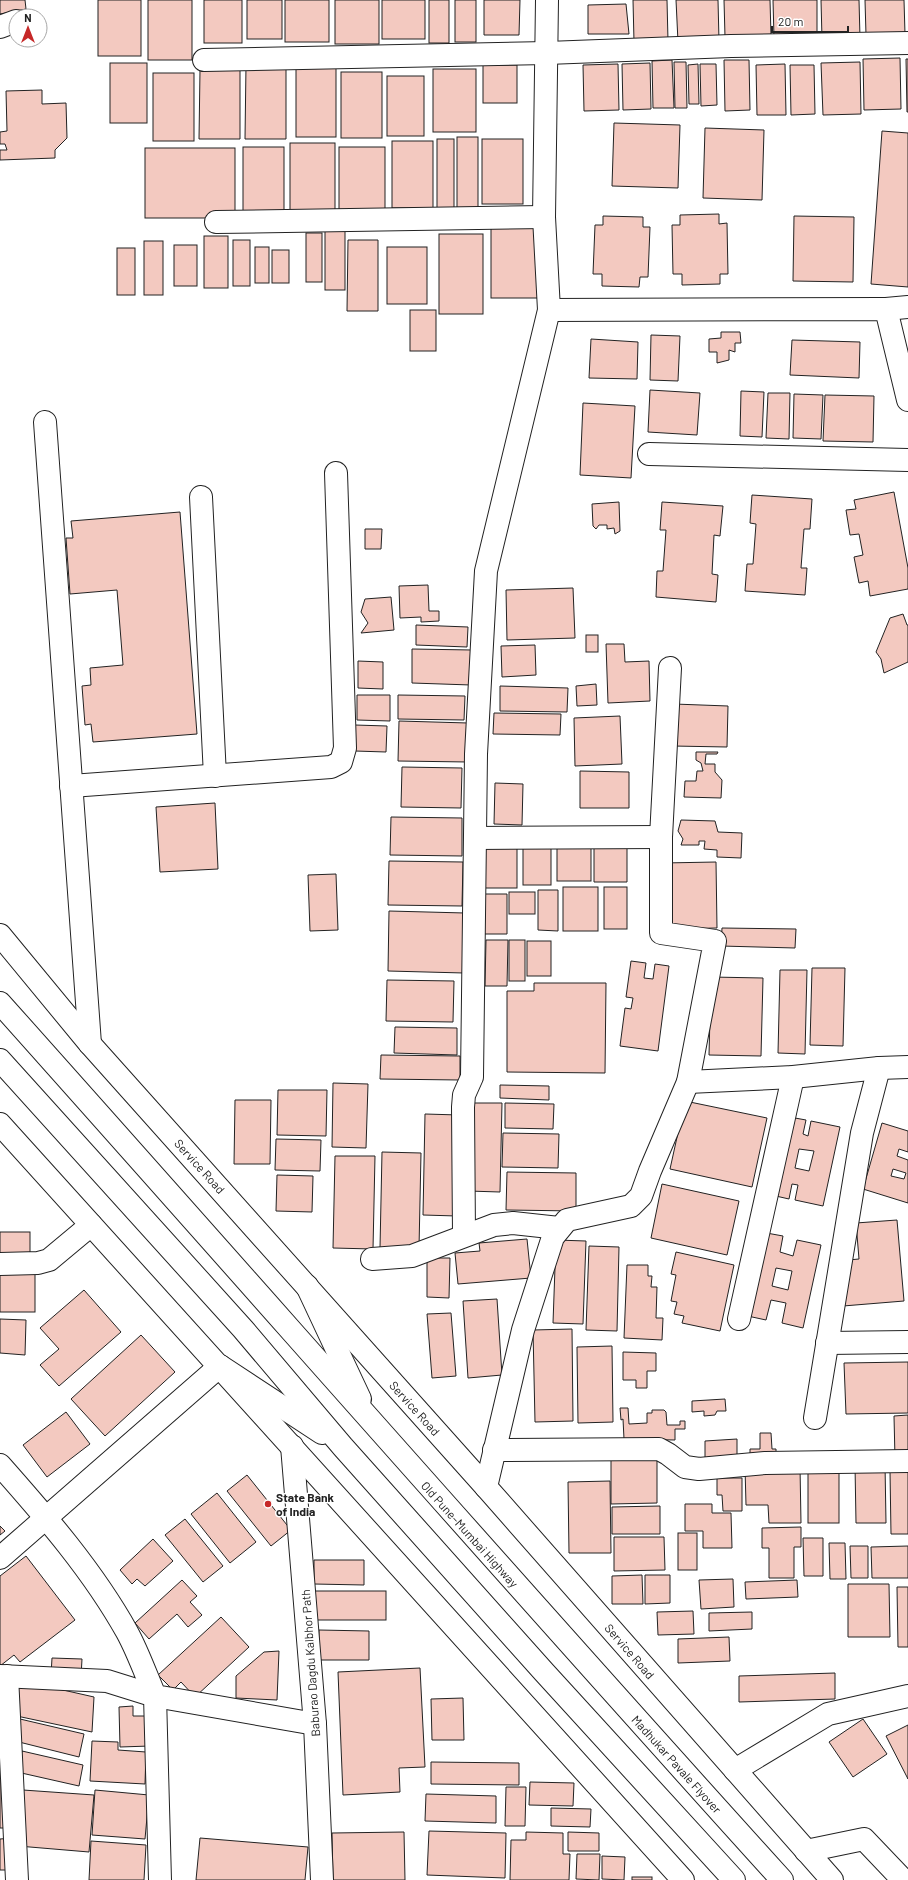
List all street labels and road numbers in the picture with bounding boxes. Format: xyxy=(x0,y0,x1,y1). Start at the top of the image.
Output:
street label: Service Road xyxy=(172,1136,228,1196)
street label: Service Road xyxy=(387,1378,443,1438)
street label: Old Pune–Mumbai Highway xyxy=(419,1478,522,1590)
street label: Baburao Dagdu Kalbhor Path xyxy=(298,1589,322,1737)
street label: Service Road xyxy=(602,1621,658,1681)
street label: Madhukar Pavale Flyover xyxy=(629,1712,725,1816)

